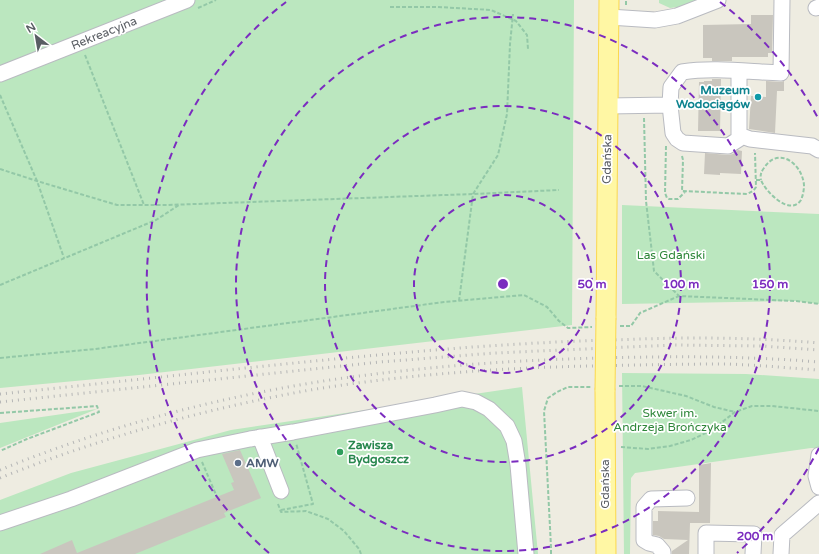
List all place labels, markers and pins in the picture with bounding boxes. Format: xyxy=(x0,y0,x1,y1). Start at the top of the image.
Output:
place label: Muzeum Wodociągów xyxy=(676,83,750,112)
marker: Muzeum Wodociągów xyxy=(753,92,763,102)
centre of rings xyxy=(496,277,510,291)
place label: Zawisza Bydgoszcz xyxy=(348,438,409,467)
marker: Zawisza Bydgoszcz xyxy=(335,447,345,457)
place label: AMW xyxy=(246,456,280,470)
marker: AMW xyxy=(233,458,243,468)

